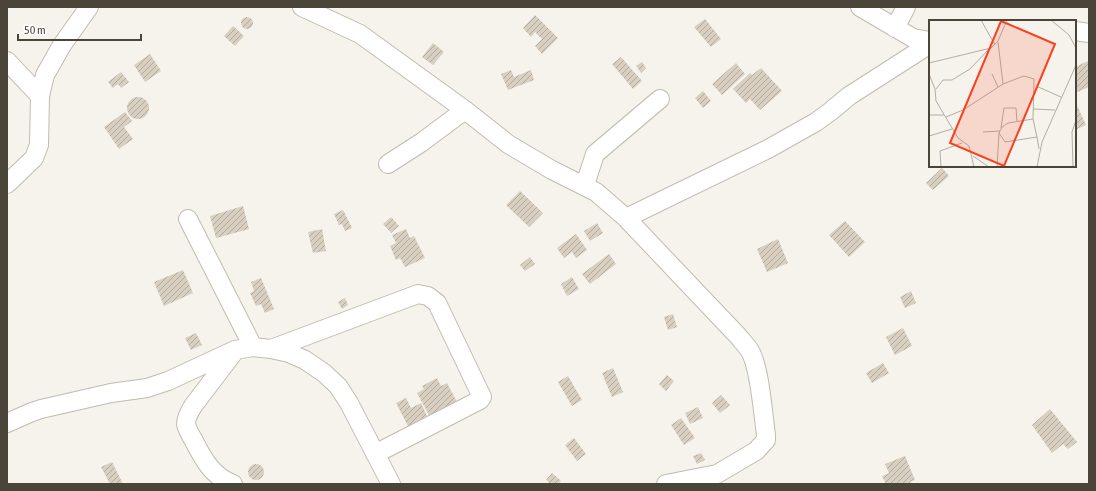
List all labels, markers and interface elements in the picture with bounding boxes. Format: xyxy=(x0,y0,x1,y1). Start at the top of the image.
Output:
scale bar xyxy=(18,16,141,42)
inset map xyxy=(929,20,1076,167)
text: 50 m xyxy=(24,23,46,37)

